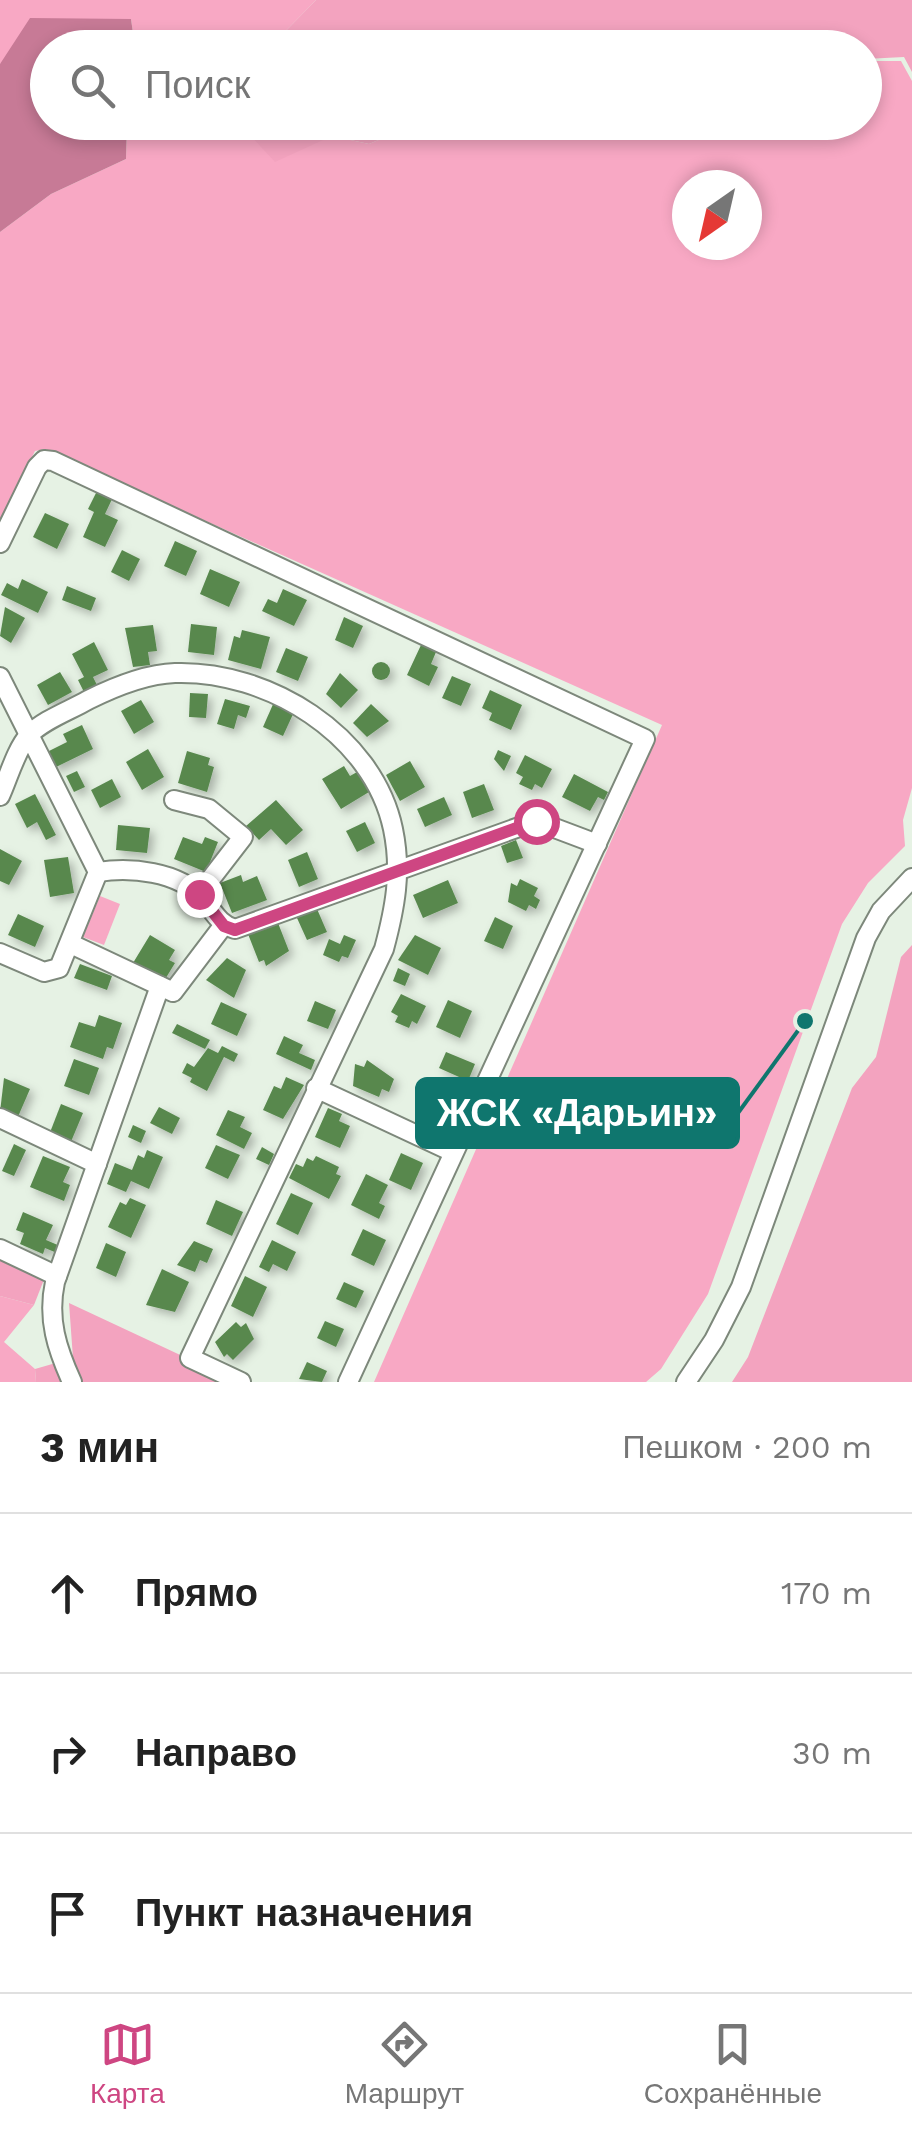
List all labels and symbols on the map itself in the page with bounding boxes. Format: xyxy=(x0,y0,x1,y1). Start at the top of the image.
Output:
north arrow xyxy=(672,170,762,260)
route start xyxy=(514,799,560,845)
route end xyxy=(177,872,223,918)
callout: ЖСК «Дарьин» xyxy=(417,1079,738,1147)
text: ЖСК «Дарьин» xyxy=(436,1091,717,1135)

